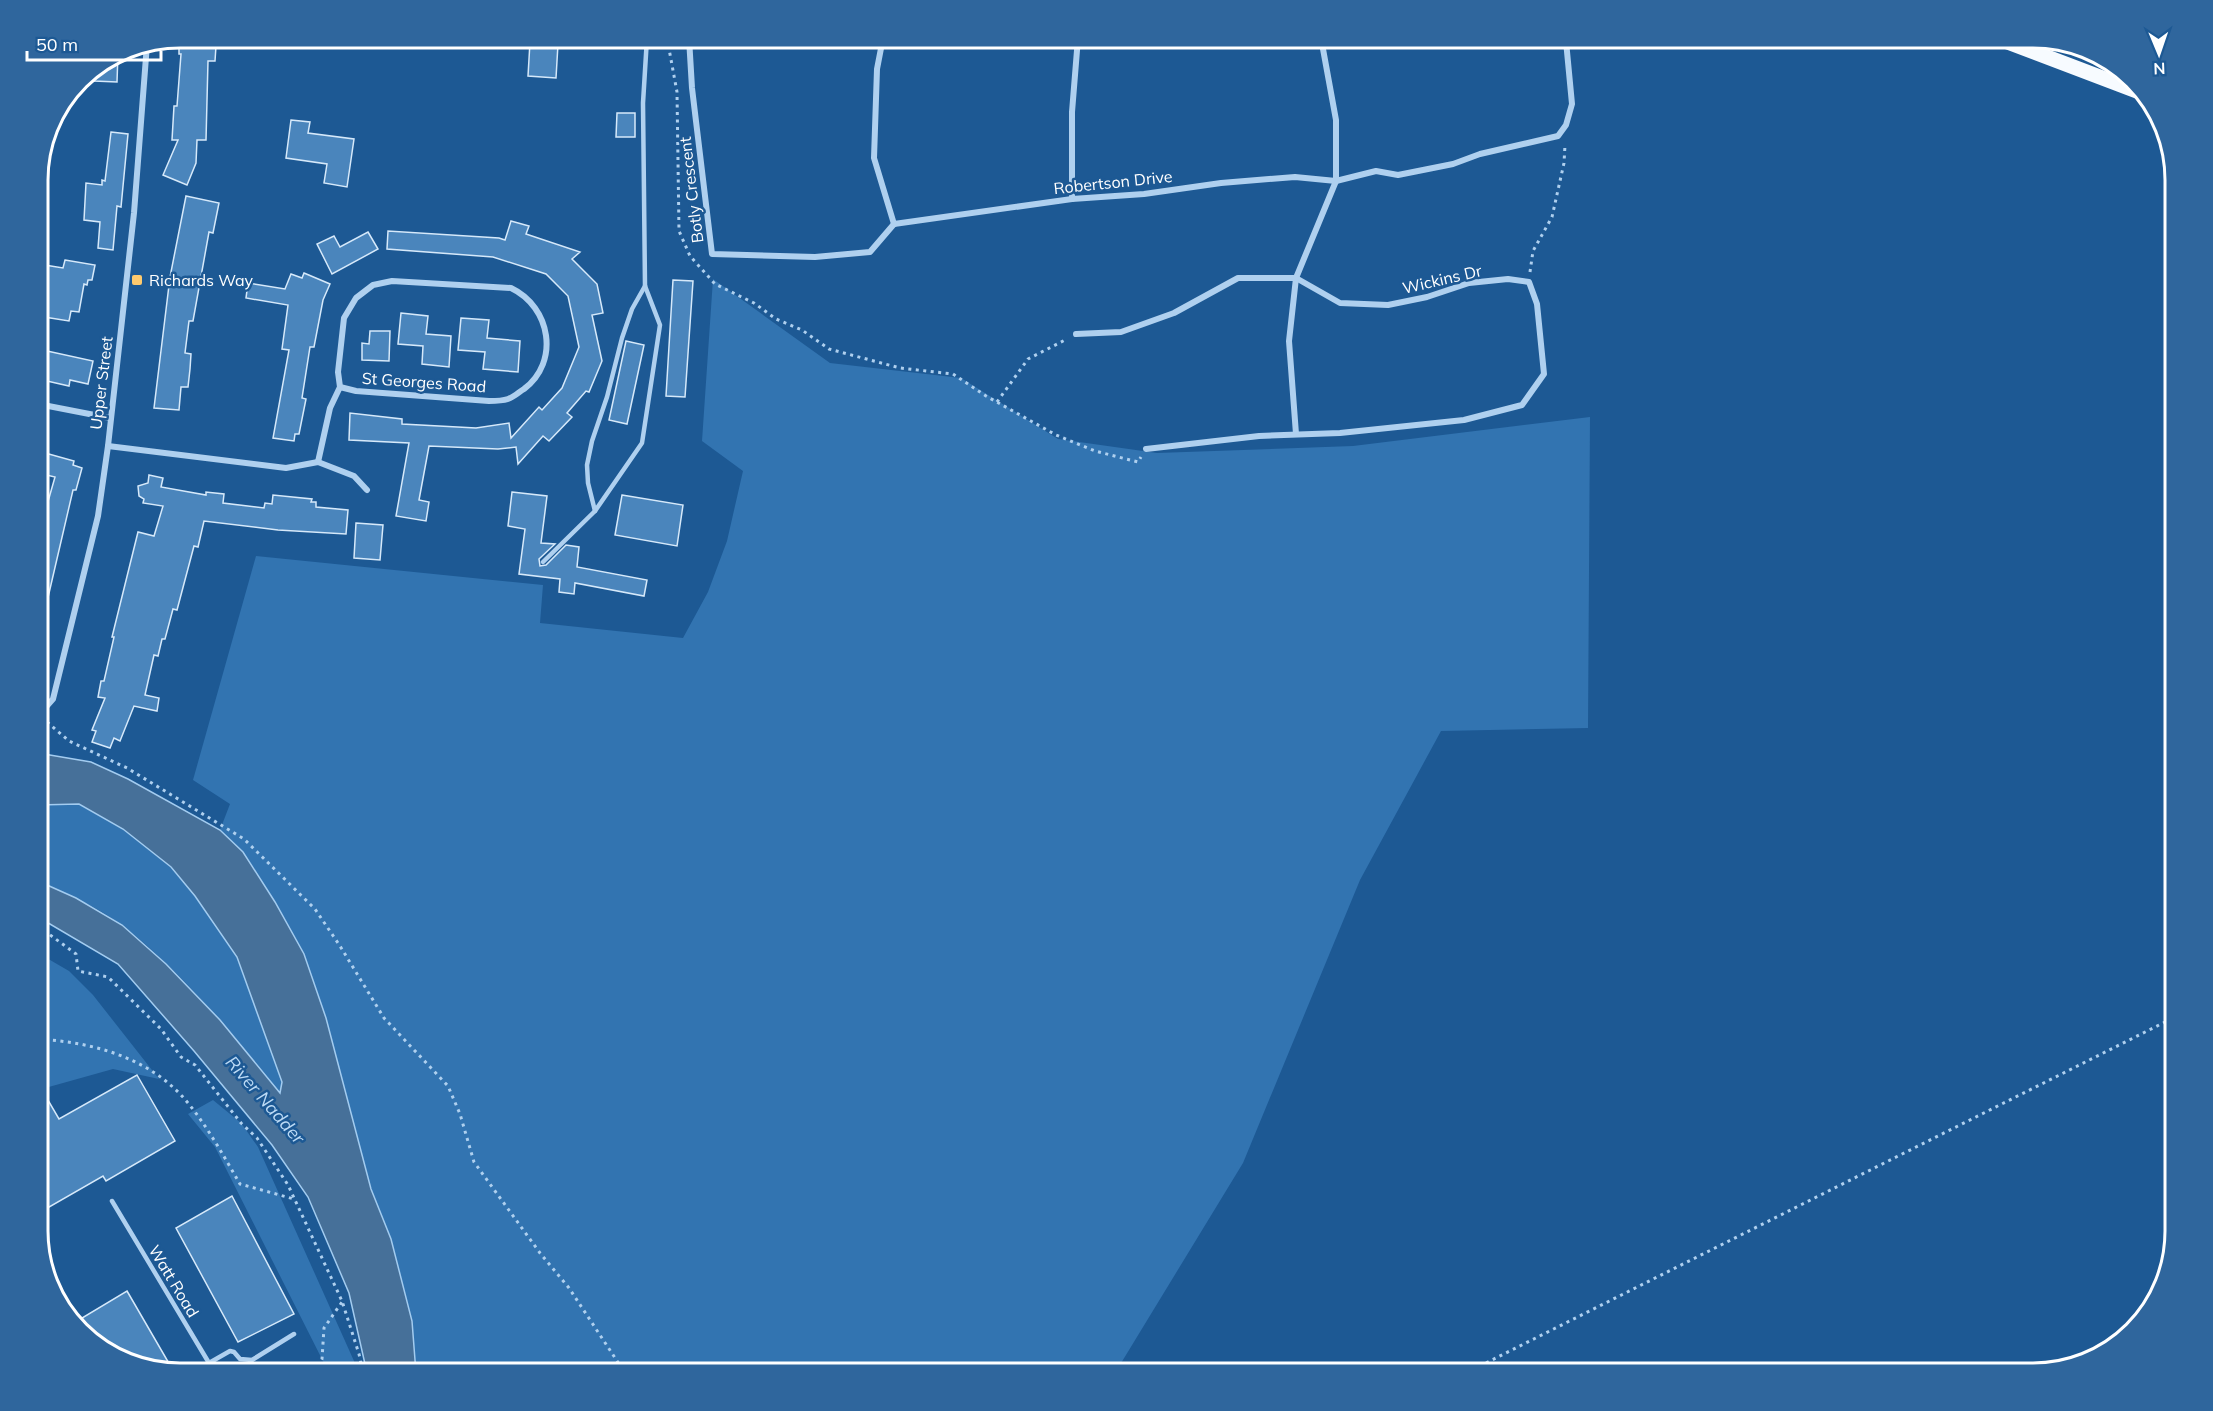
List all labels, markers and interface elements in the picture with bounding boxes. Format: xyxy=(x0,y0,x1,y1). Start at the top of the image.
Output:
scale bar xyxy=(27,24,160,62)
north arrow xyxy=(2129,24,2189,84)
text: 50 m xyxy=(36,33,78,56)
text: N xyxy=(2153,59,2166,79)
street label: Botly Crescent xyxy=(675,135,707,244)
street label: Robertson Drive xyxy=(1053,166,1173,198)
street label: Wickins Dr xyxy=(1400,260,1484,298)
place label: Richards Way xyxy=(149,270,254,290)
marker: Richards Way xyxy=(130,273,144,287)
street label: Upper Street xyxy=(85,335,117,431)
street label: St Georges Road xyxy=(361,368,487,396)
water label: River Nadder xyxy=(221,1051,311,1150)
street label: Watt Road xyxy=(145,1241,203,1321)

